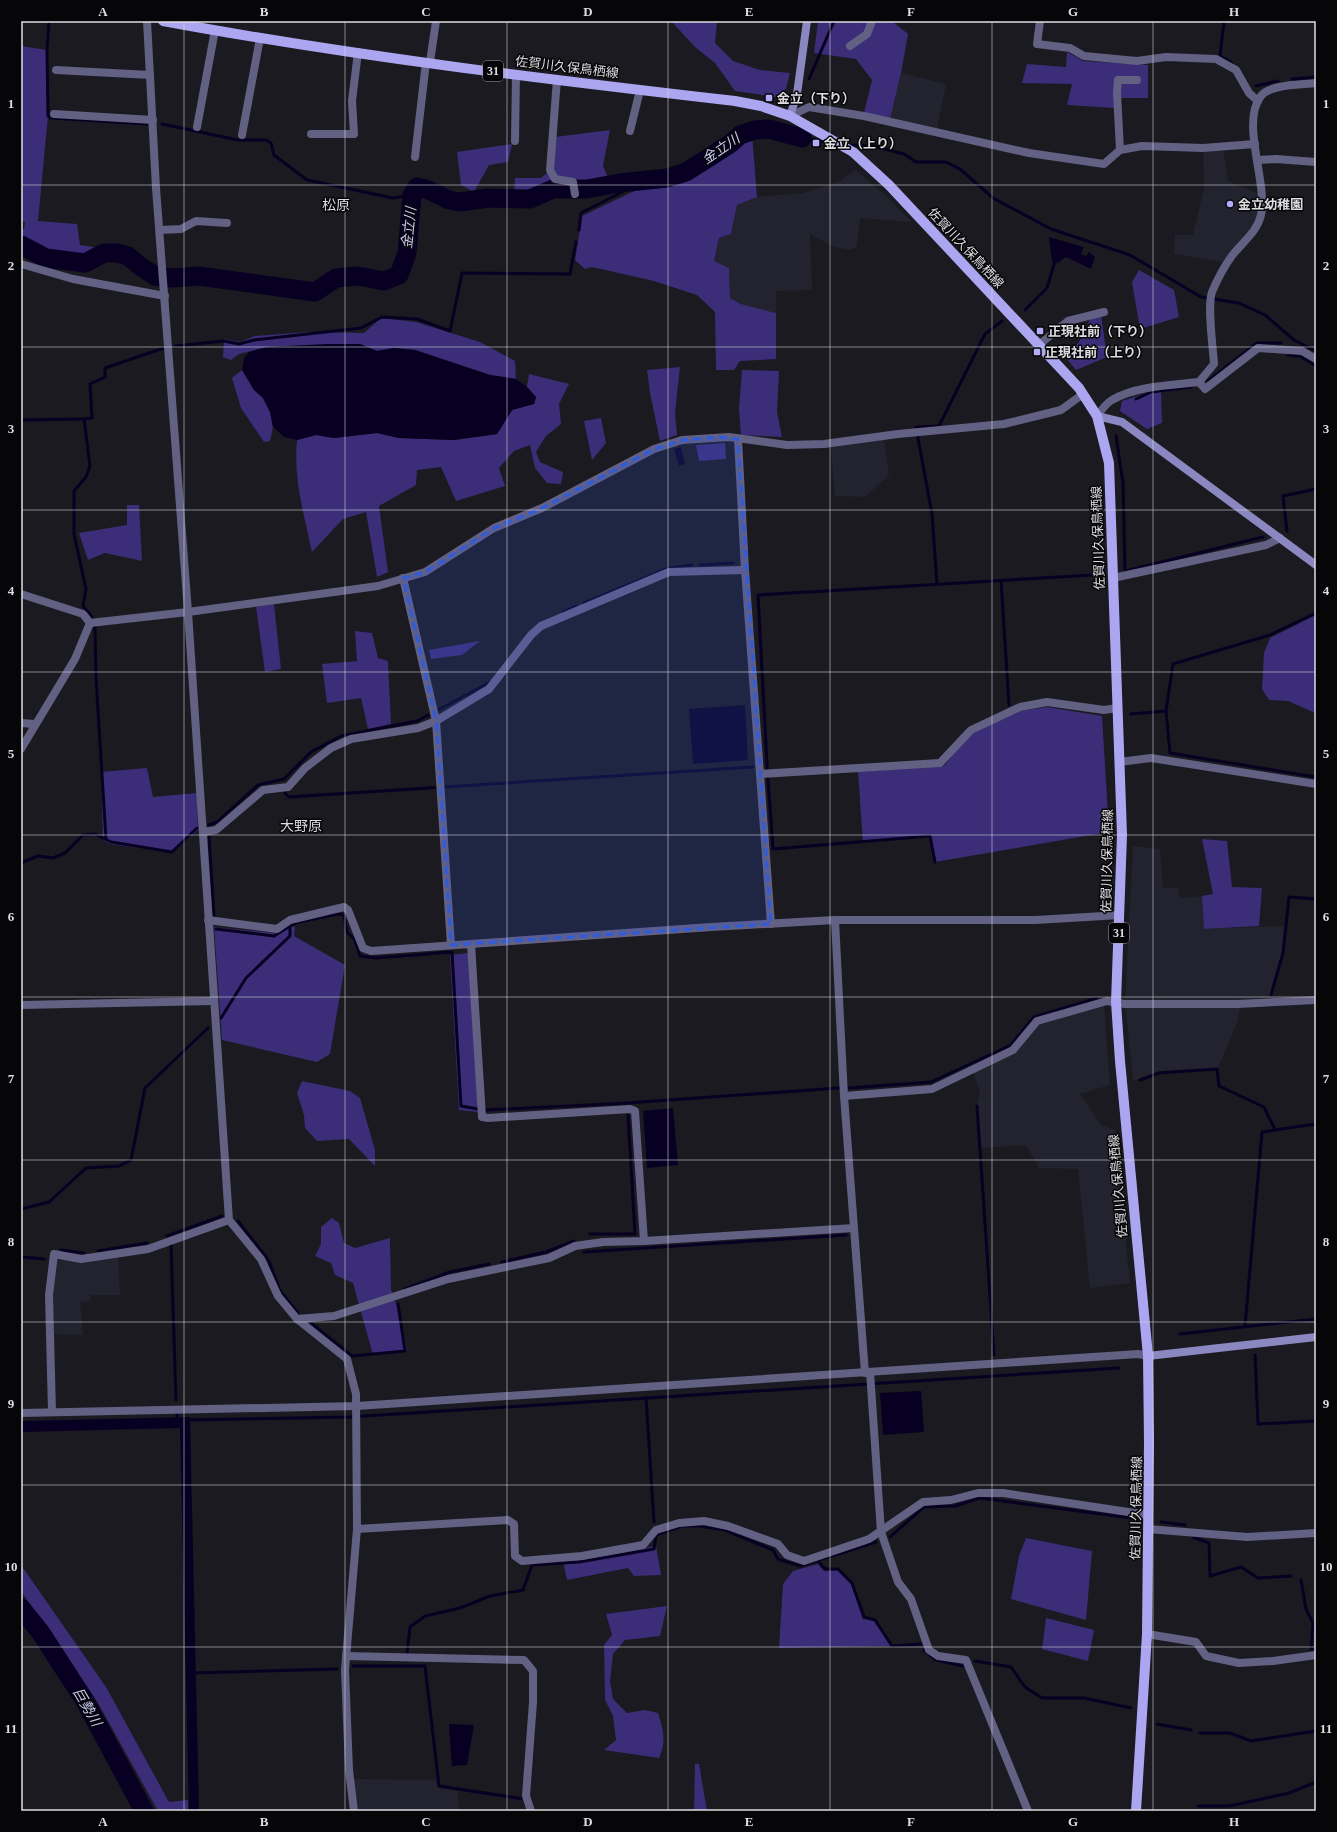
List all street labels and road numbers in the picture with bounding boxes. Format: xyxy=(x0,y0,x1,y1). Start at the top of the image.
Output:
street label: 佐賀川久保鳥栖線 xyxy=(514,53,620,81)
road number: 31 xyxy=(483,61,503,81)
street label: 佐賀川久保鳥栖線 xyxy=(925,205,1007,291)
street label: 佐賀川久保鳥栖線 xyxy=(1089,486,1107,590)
street label: 佐賀川久保鳥栖線 xyxy=(1099,809,1115,913)
road number: 31 xyxy=(1109,923,1129,943)
street label: 佐賀川久保鳥栖線 xyxy=(1106,1134,1130,1238)
street label: 佐賀川久保鳥栖線 xyxy=(1128,1456,1144,1560)

